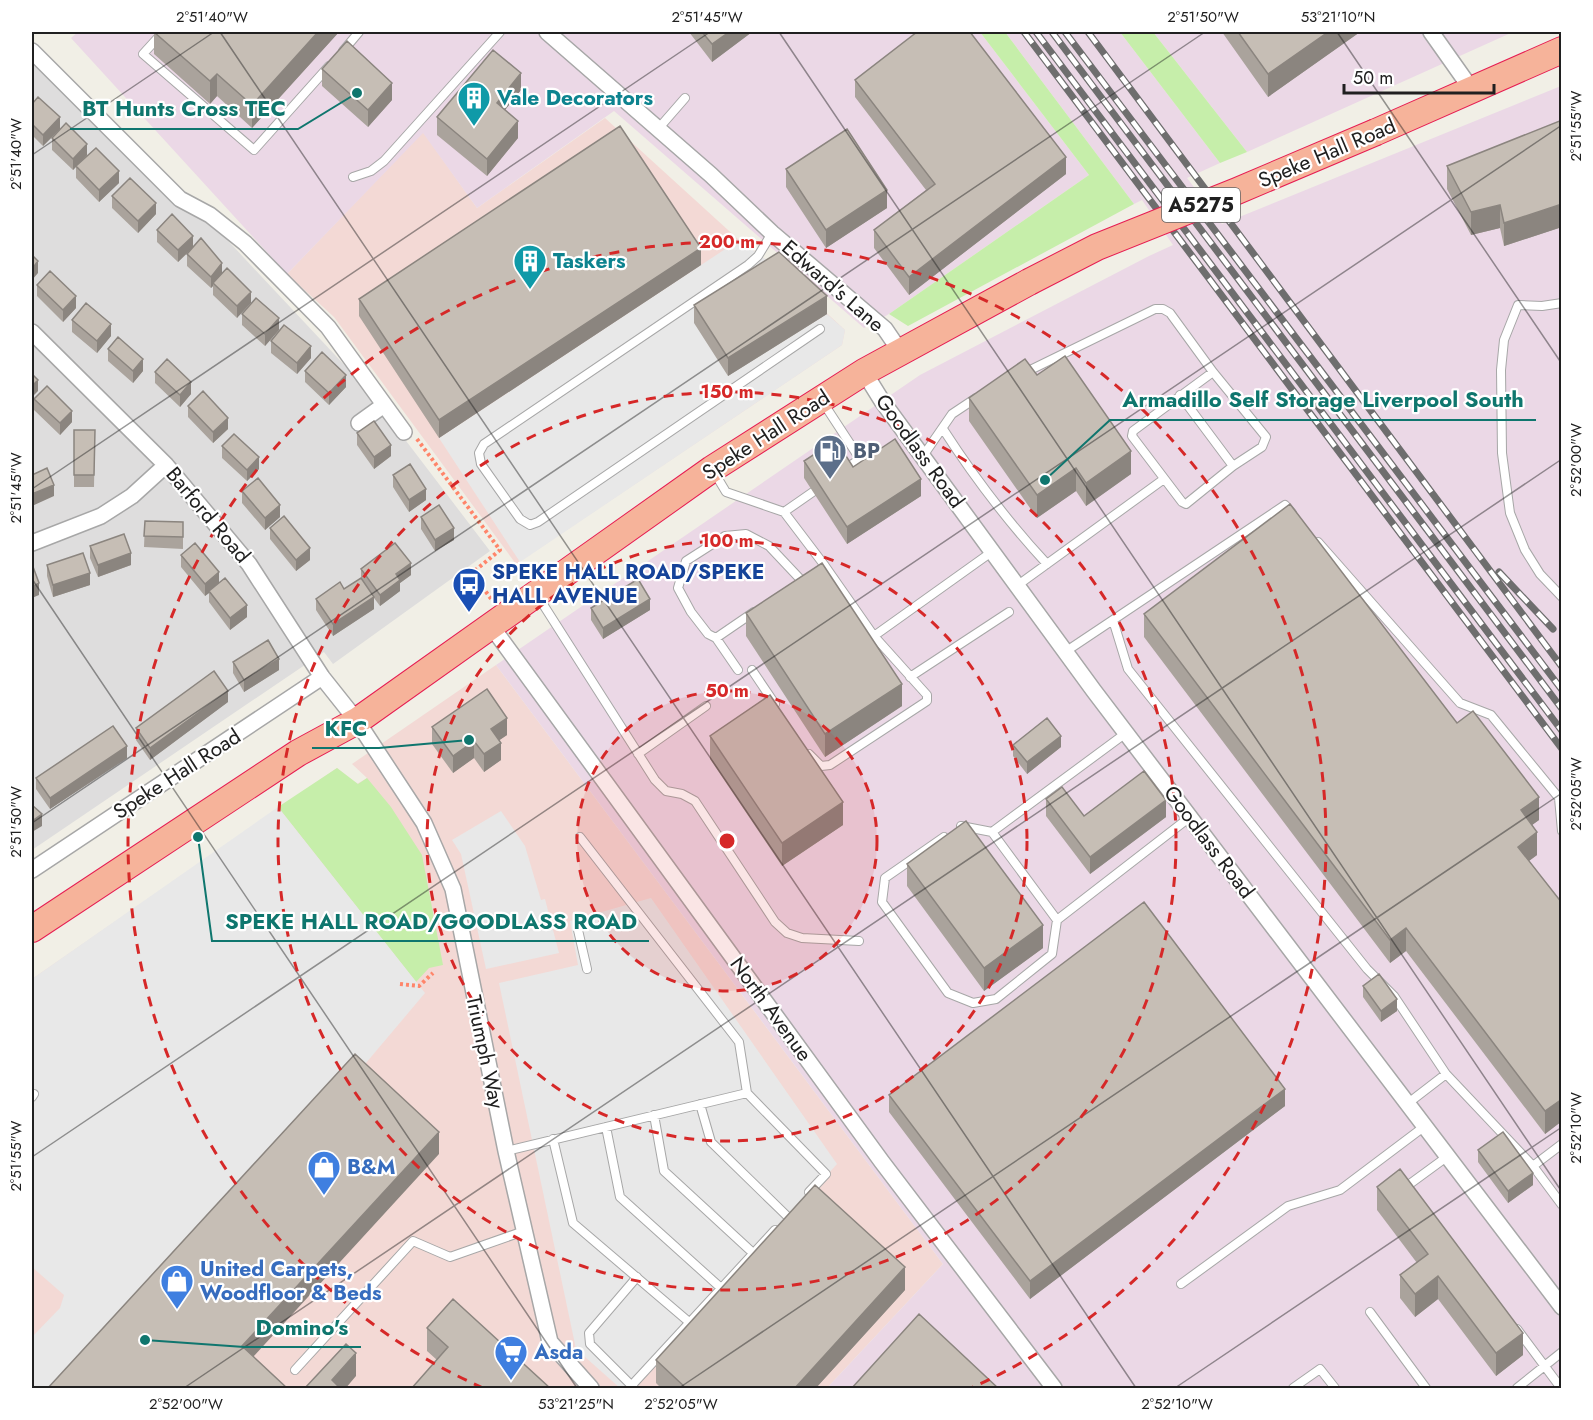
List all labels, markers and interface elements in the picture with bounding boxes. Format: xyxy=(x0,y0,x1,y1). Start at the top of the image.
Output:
text: 2°51'40"W xyxy=(176,6,248,28)
text: 2°51'45"W xyxy=(671,6,743,28)
text: 2°51'50"W xyxy=(1167,6,1239,28)
text: 53°21'10"N xyxy=(1301,6,1375,28)
scale bar xyxy=(1344,57,1494,95)
text: 50 m xyxy=(1353,65,1393,91)
building icon: Vale Decorators xyxy=(456,80,492,127)
place label: Vale Decorators xyxy=(496,83,653,113)
callout: BT Hunts Cross TEC xyxy=(70,89,298,129)
text: 2°51'55"W xyxy=(1565,90,1587,161)
text: BT Hunts Cross TEC xyxy=(82,92,286,124)
street label: Speke Hall Road xyxy=(1254,111,1400,195)
text: 2°51'40"W xyxy=(5,118,27,190)
road number: A5275 xyxy=(1162,188,1240,222)
text: 200 m xyxy=(699,229,755,255)
street label: Edward's Lane xyxy=(775,233,891,339)
building icon: Taskers xyxy=(512,243,548,290)
place label: Taskers xyxy=(553,246,626,276)
text: 150 m xyxy=(701,379,753,405)
callout: Armadillo Self Storage Liverpool South xyxy=(1110,380,1536,420)
street label: Speke Hall Road xyxy=(696,382,836,488)
text: Armadillo Self Storage Liverpool South xyxy=(1121,383,1524,415)
street label: Goodlass Road xyxy=(868,388,972,514)
text: 2°52'00"W xyxy=(1565,423,1587,497)
fuel station icon: BP xyxy=(812,433,848,480)
place label: BP xyxy=(853,436,880,466)
text: 2°51'45"W xyxy=(5,452,27,524)
street label: Barford Road xyxy=(159,460,257,570)
text: 100 m xyxy=(700,528,754,554)
place label: SPEKE HALL ROAD/SPEKE HALL AVENUE xyxy=(492,557,764,611)
bus stop icon: SPEKE HALL ROAD/SPEKE HALL AVENUE xyxy=(451,566,487,613)
text: 50 m xyxy=(705,678,749,704)
callout: KFC xyxy=(312,708,379,748)
text: KFC xyxy=(325,712,367,744)
street label: Speke Hall Road xyxy=(107,721,247,827)
text: 2°52'05"W xyxy=(1565,757,1587,831)
street label: Goodlass Road xyxy=(1157,779,1261,905)
text: 2°51'50"W xyxy=(5,786,27,858)
centre of rings xyxy=(717,831,737,851)
callout: SPEKE HALL ROAD/GOODLASS ROAD xyxy=(212,901,649,941)
text: SPEKE HALL ROAD/GOODLASS ROAD xyxy=(225,905,637,937)
street label: North Avenue xyxy=(723,951,819,1068)
street label: Triumph Way xyxy=(458,992,512,1112)
text: 2°52'10"W xyxy=(1565,1092,1587,1164)
text: 2°51'55"W xyxy=(5,1120,27,1191)
shop icon: B&M xyxy=(306,1149,342,1196)
place label: B&M xyxy=(347,1152,395,1182)
place label: United Carpets, Woodfloor & Beds xyxy=(200,1254,382,1308)
shop icon: United Carpets, Woodfloor & Beds xyxy=(159,1263,195,1310)
callout: Domino's xyxy=(244,1307,361,1347)
text: Domino's xyxy=(256,1311,348,1343)
supermarket icon: Asda xyxy=(493,1334,529,1381)
place label: Asda xyxy=(533,1337,583,1367)
text: 2°52'00"W xyxy=(149,1393,223,1415)
text: 53°21'25"N xyxy=(538,1393,614,1415)
text: 2°52'05"W xyxy=(644,1393,718,1415)
text: 2°52'10"W xyxy=(1141,1393,1213,1415)

